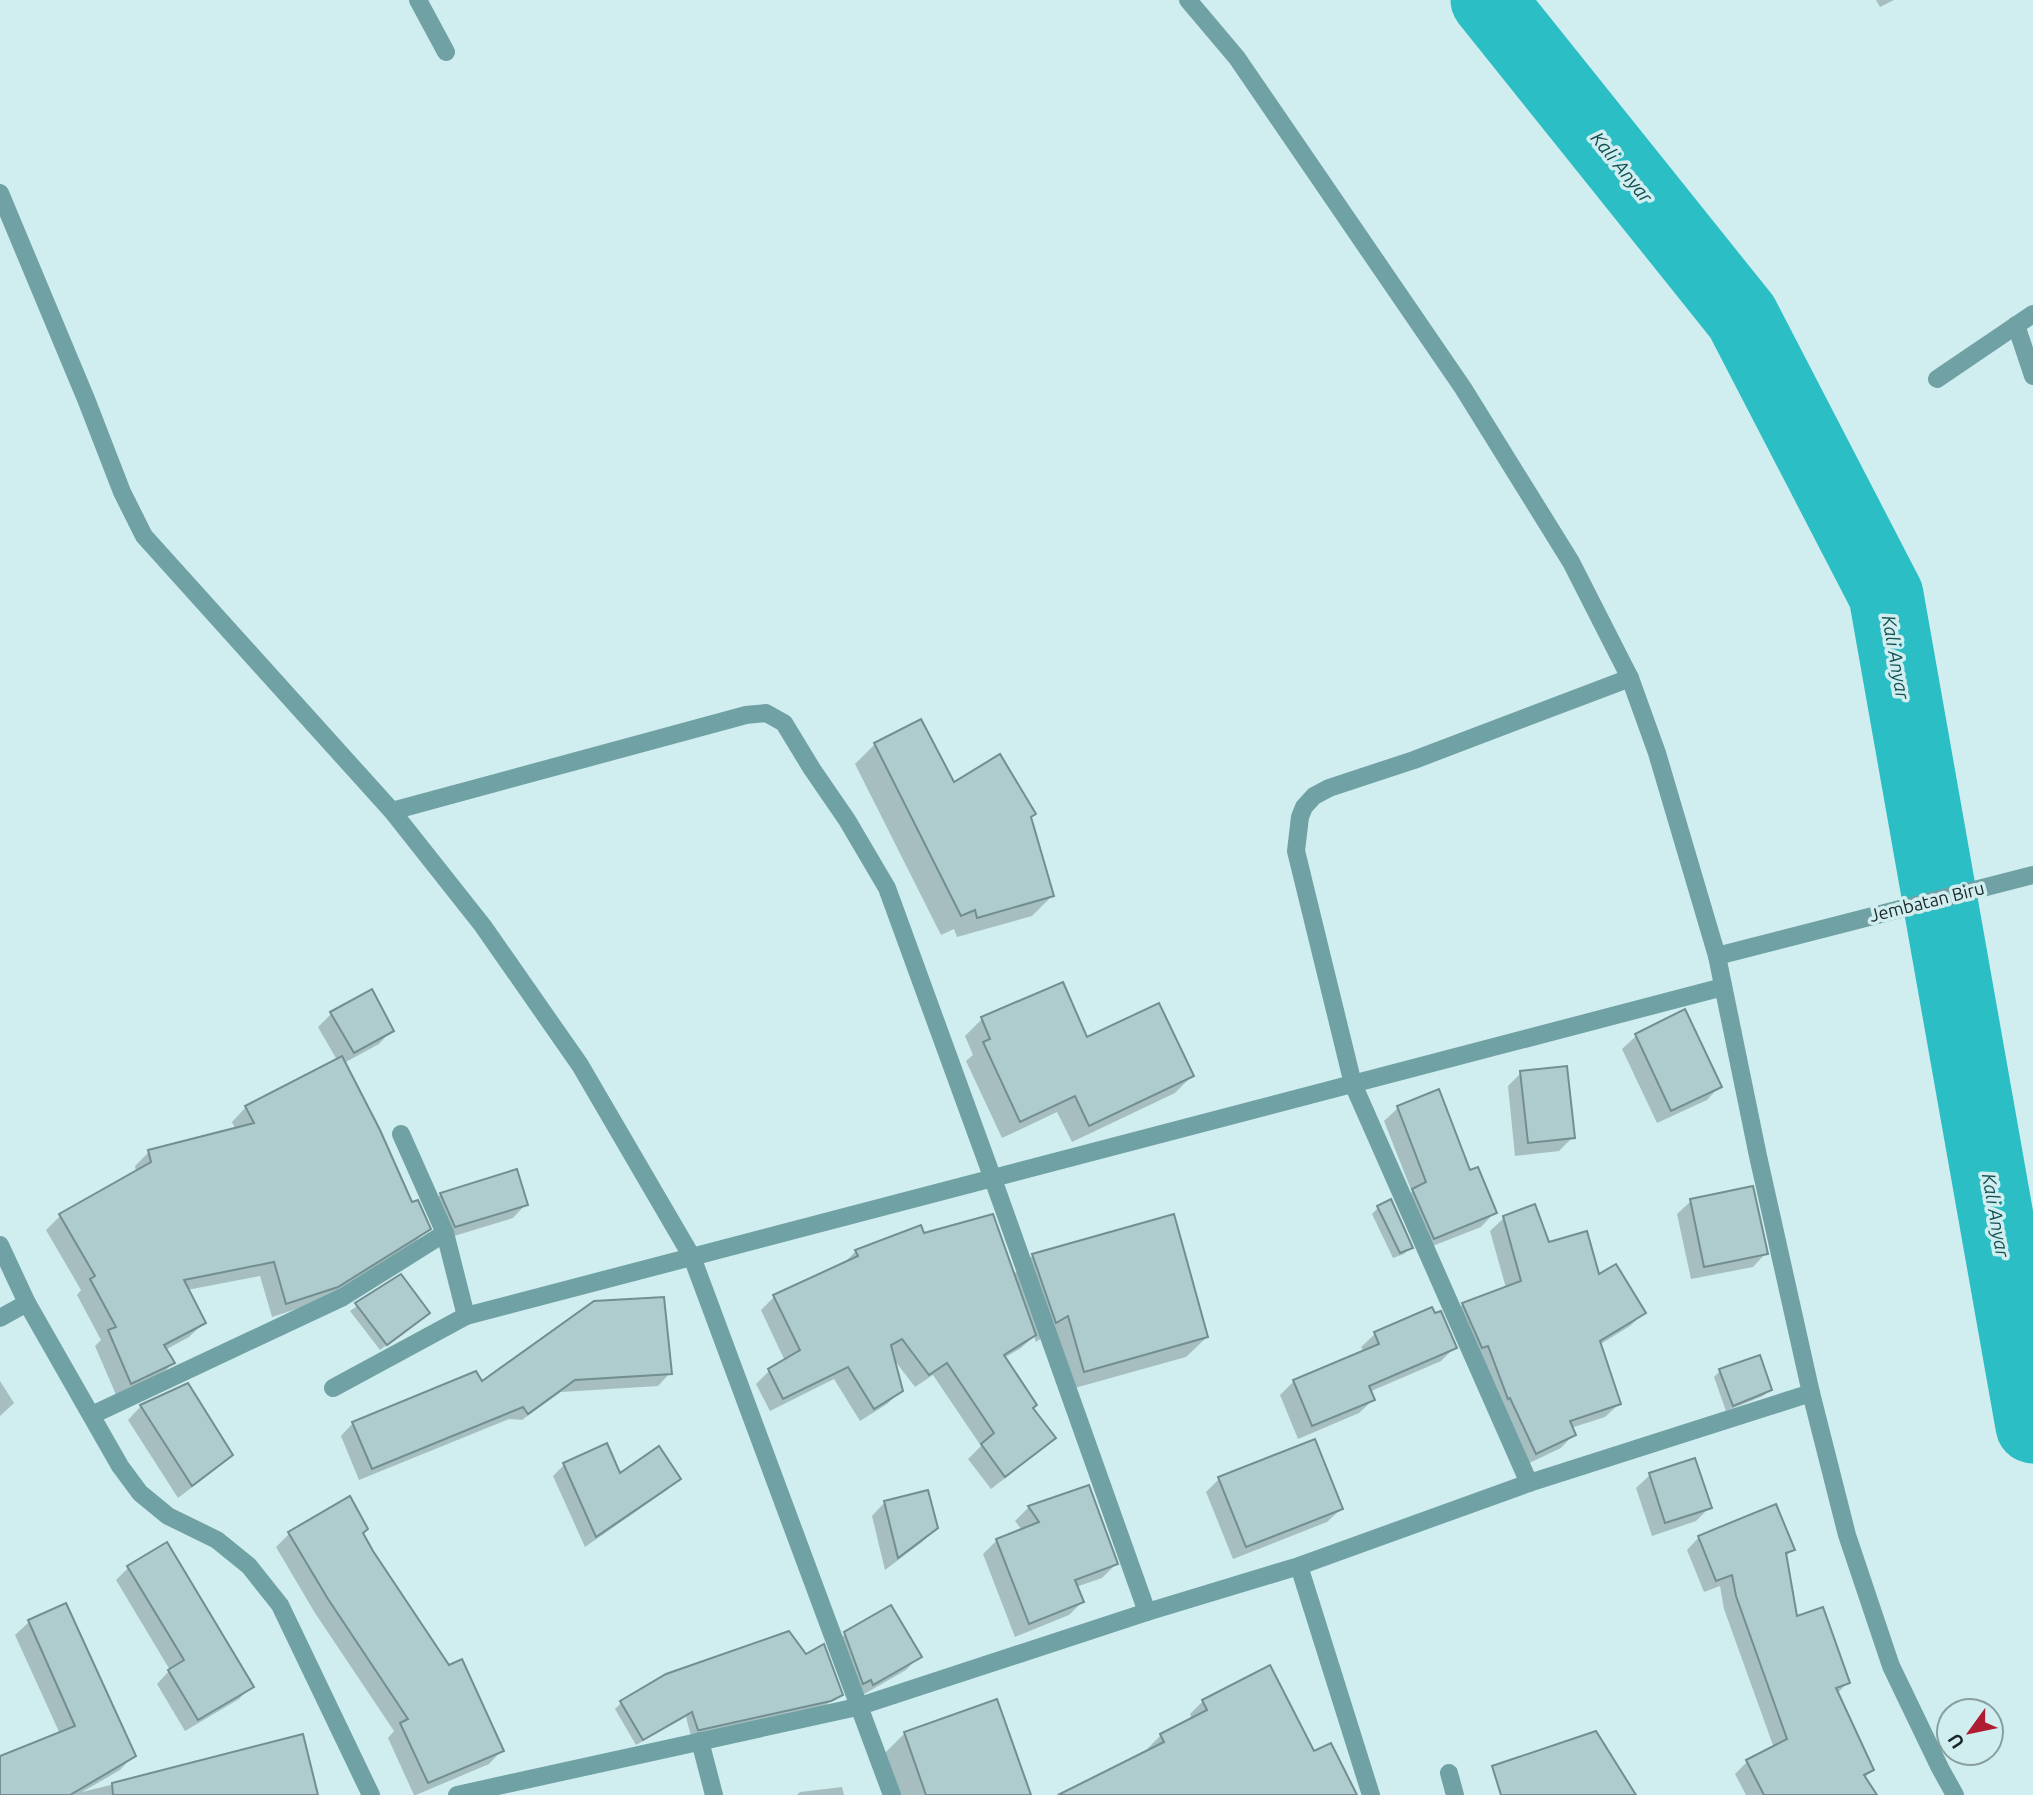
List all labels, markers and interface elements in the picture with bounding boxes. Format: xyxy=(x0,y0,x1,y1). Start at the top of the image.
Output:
water label: Kali Anyar xyxy=(1587,127,1658,207)
water label: Kali Anyar xyxy=(1878,613,1914,701)
street label: Jembatan Biru xyxy=(1867,877,1986,925)
water label: Kali Anyar xyxy=(1978,1171,2014,1259)
north arrow xyxy=(1935,1697,2005,1767)
text: U xyxy=(1943,1730,1969,1753)

